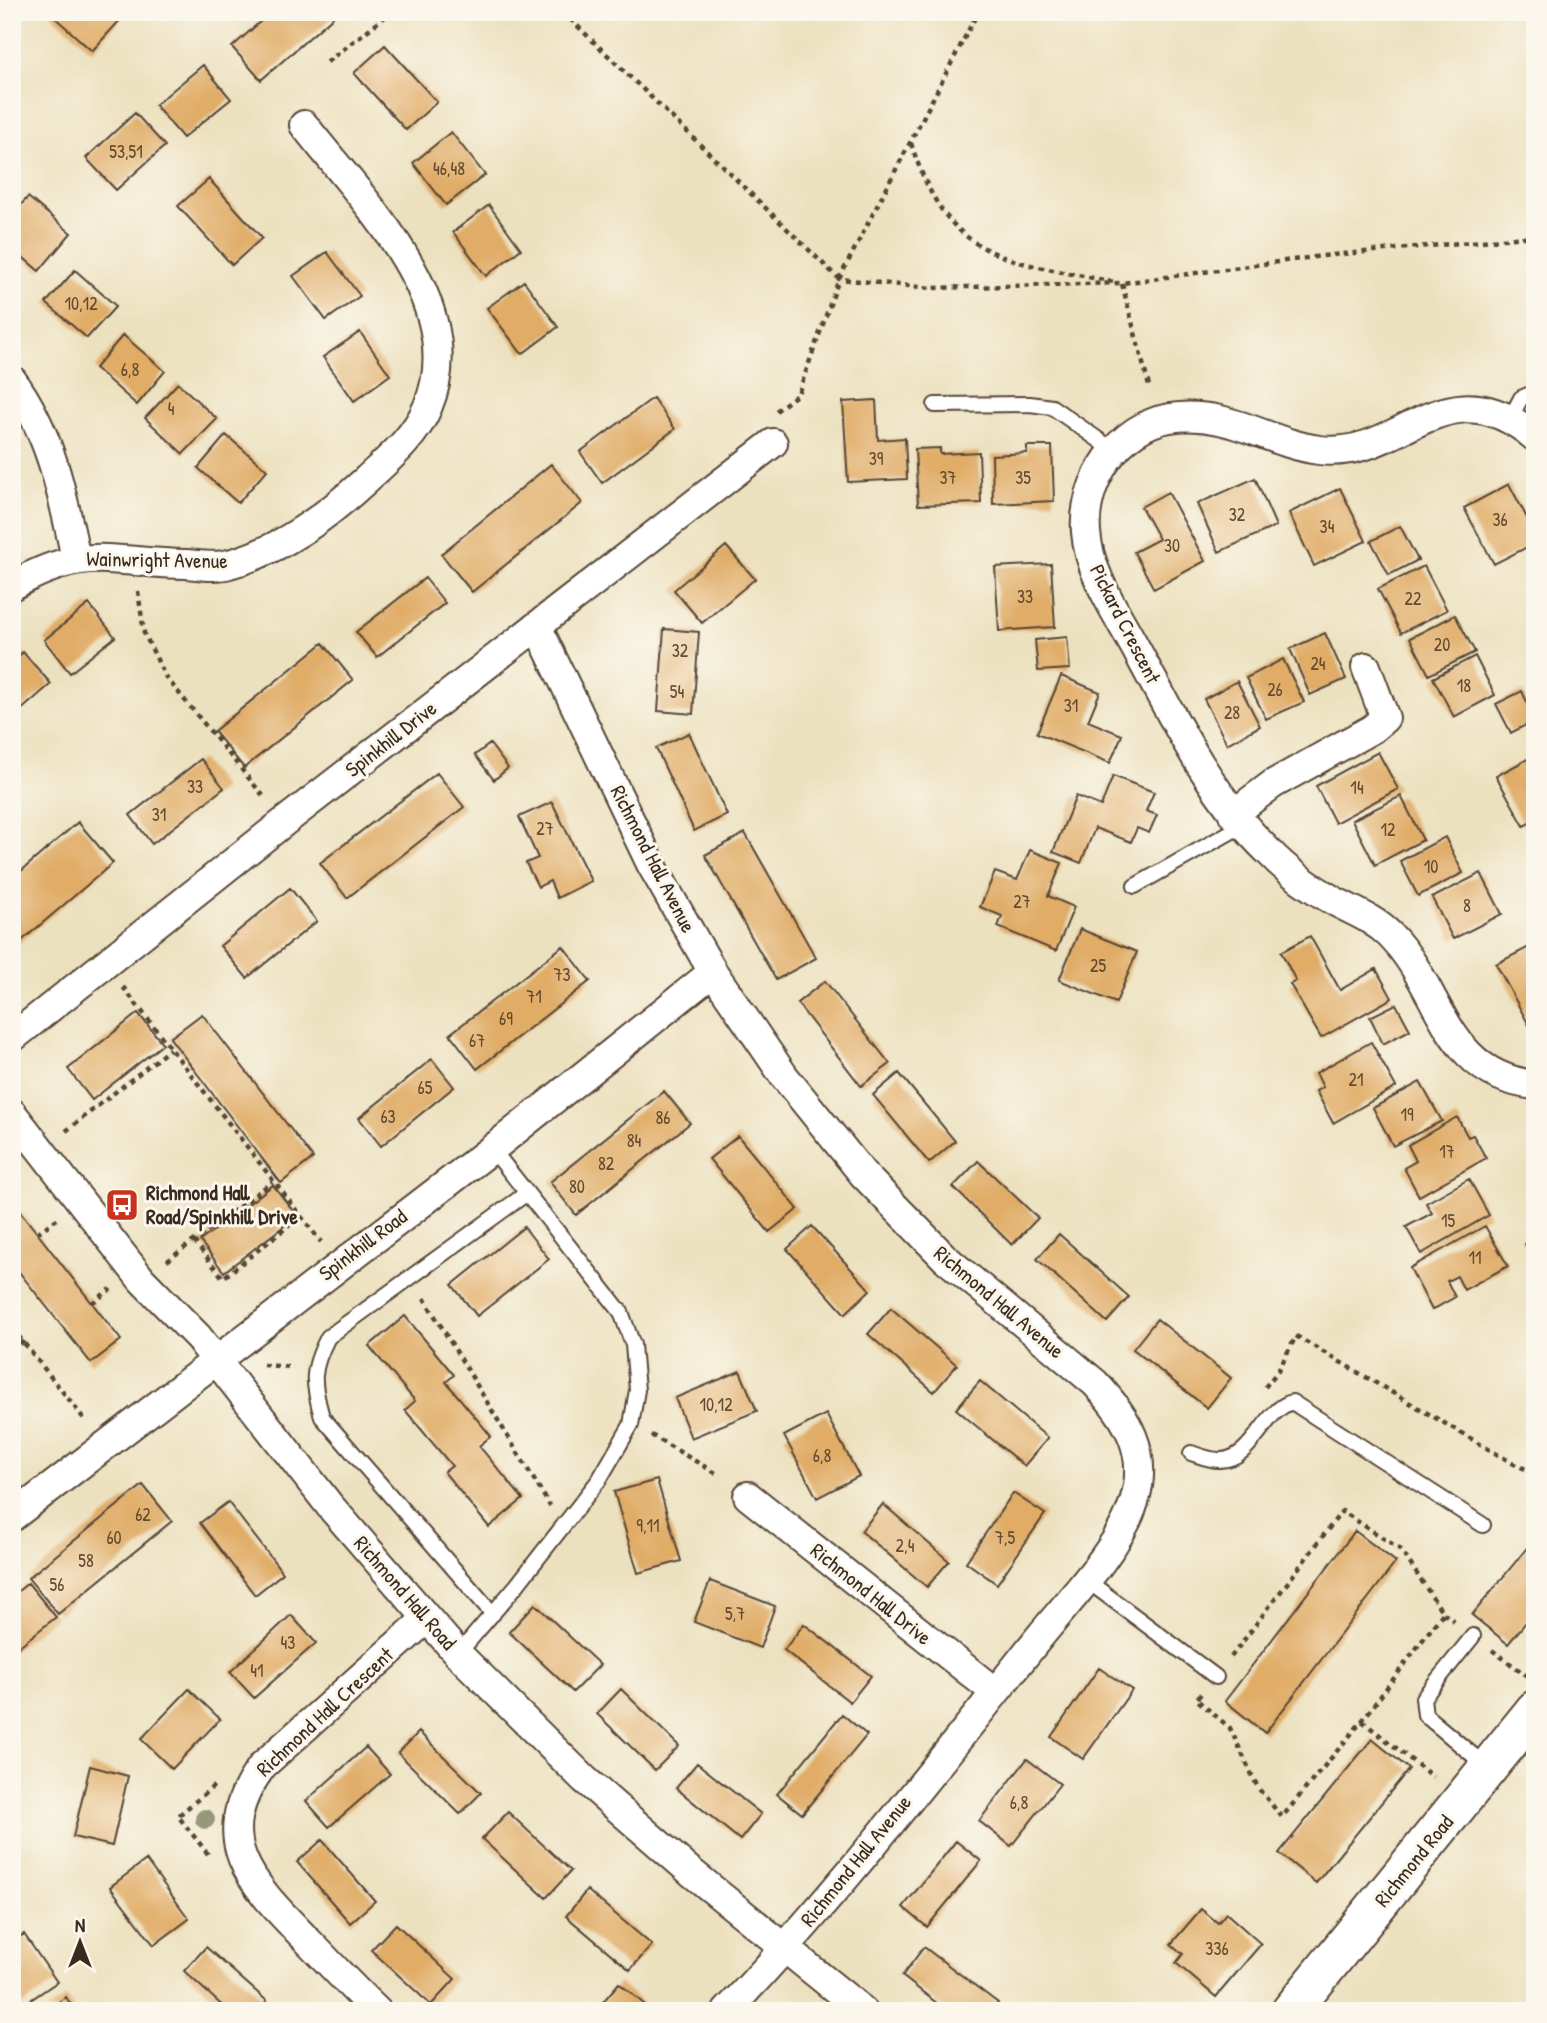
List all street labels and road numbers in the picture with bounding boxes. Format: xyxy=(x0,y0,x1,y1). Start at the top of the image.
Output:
street label: Wainwright Avenue xyxy=(86,544,228,575)
street label: Pickard Crescent xyxy=(1083,559,1168,689)
street label: Spinkhill Drive xyxy=(339,694,442,783)
street label: Richmond Hall Avenue xyxy=(604,780,703,937)
street label: Spinkhill Road xyxy=(313,1202,413,1287)
street label: Richmond Hall Avenue xyxy=(928,1239,1071,1365)
street label: Richmond Hall Road xyxy=(348,1529,463,1656)
street label: Richmond Hall Drive xyxy=(805,1536,938,1651)
street label: Richmond Hall Crescent xyxy=(250,1640,400,1783)
street label: Richmond Hall Avenue xyxy=(793,1789,918,1933)
street label: Richmond Road xyxy=(1367,1808,1460,1913)

